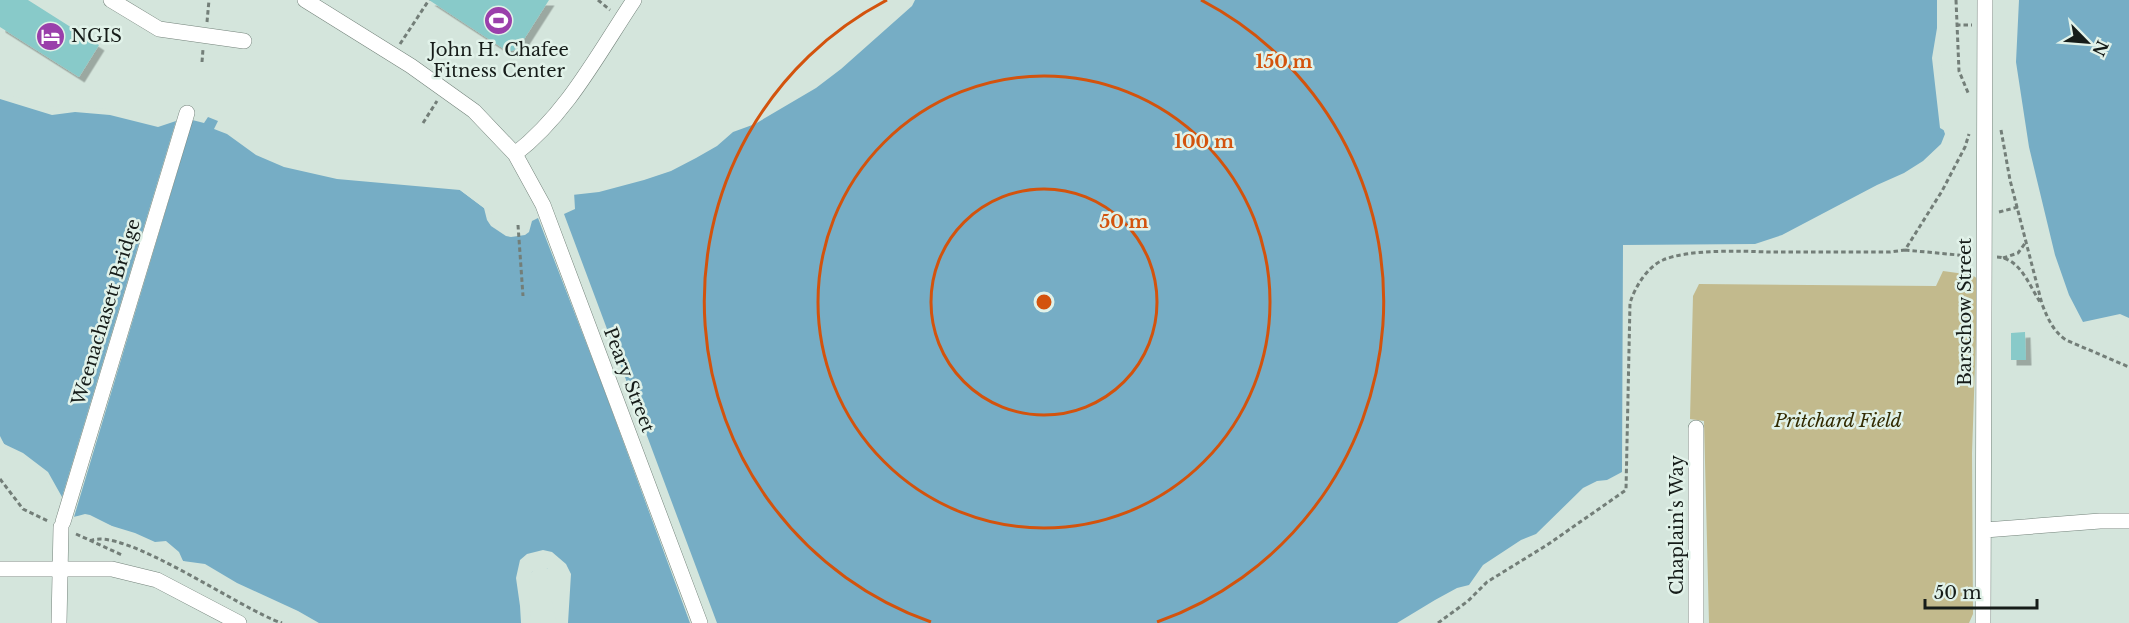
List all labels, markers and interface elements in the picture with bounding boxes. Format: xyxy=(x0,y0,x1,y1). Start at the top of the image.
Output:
sports icon: John H. Chafee Fitness Center xyxy=(483,5,515,37)
north arrow xyxy=(2057,12,2117,72)
hotel icon: NGIS xyxy=(34,20,66,52)
place label: NGIS xyxy=(71,25,122,47)
text: N xyxy=(2088,37,2113,59)
place label: John H. Chafee Fitness Center xyxy=(427,39,569,82)
text: 150 m xyxy=(1256,51,1313,73)
text: 100 m xyxy=(1174,131,1234,153)
text: 50 m xyxy=(1100,211,1149,233)
street label: Weenachasett Bridge xyxy=(67,216,145,409)
street label: Barschow Street xyxy=(1954,238,1976,386)
centre of rings xyxy=(1034,292,1054,312)
street label: Peary Street xyxy=(599,324,659,436)
park label: Pritchard Field xyxy=(1773,410,1902,432)
street label: Chaplain's Way xyxy=(1666,455,1688,595)
scale bar xyxy=(1925,572,2038,610)
text: 50 m xyxy=(1934,582,1982,604)

